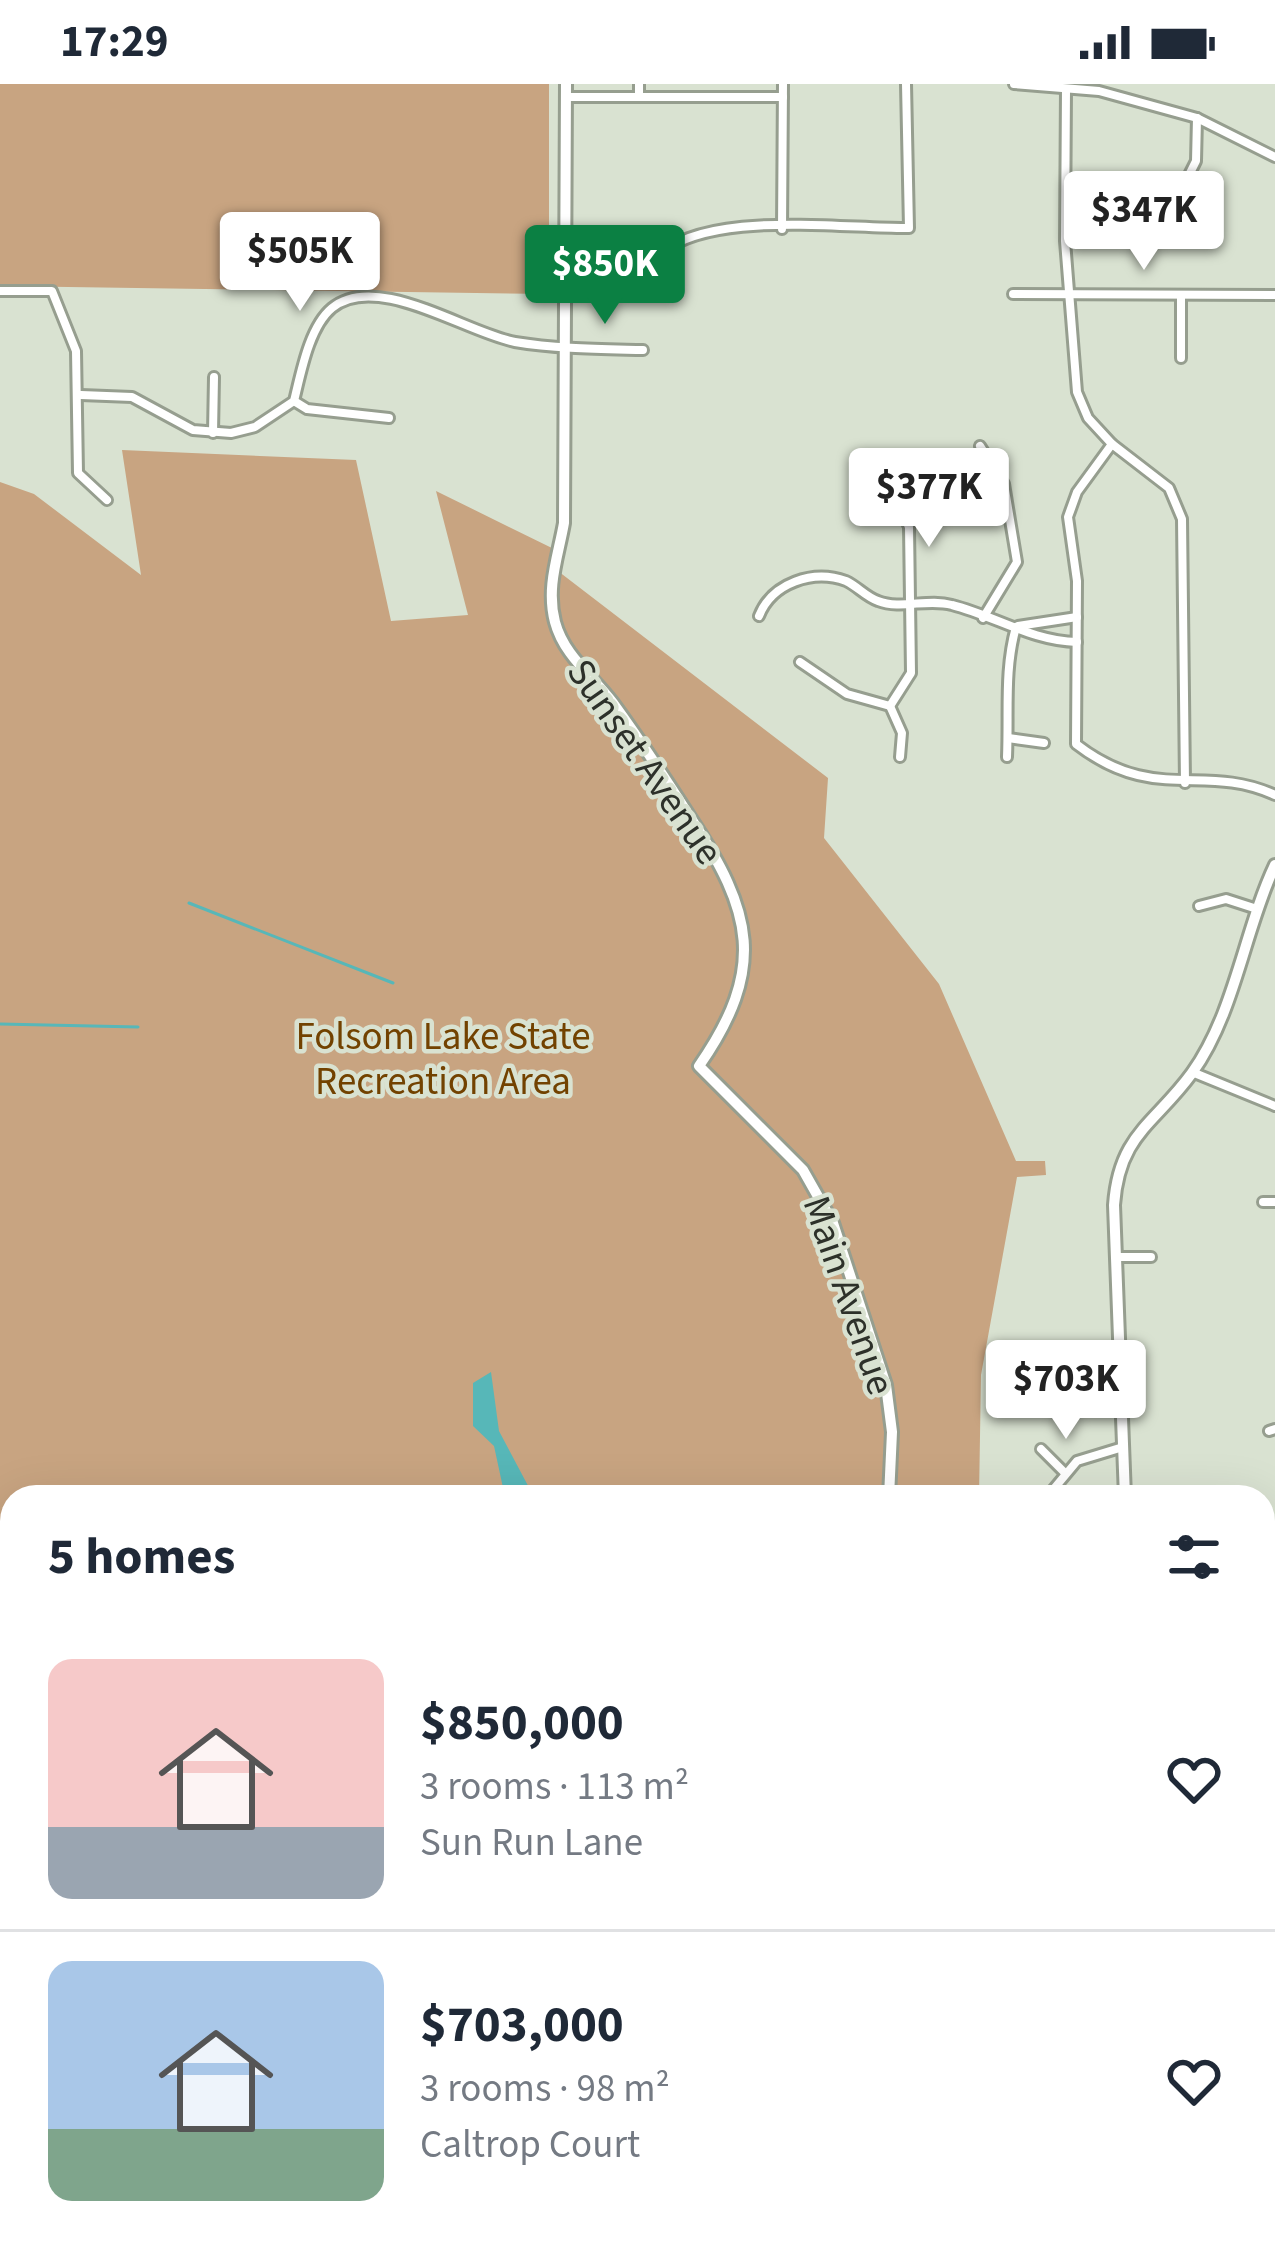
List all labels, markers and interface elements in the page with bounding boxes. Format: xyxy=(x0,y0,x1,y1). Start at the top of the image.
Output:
text: 17:29 xyxy=(60,10,169,74)
pin: $347K xyxy=(1060,171,1228,273)
text: $347K xyxy=(1091,182,1197,238)
pin: $505K xyxy=(216,212,384,314)
text: $505K xyxy=(247,223,353,279)
pin: $850K xyxy=(521,225,689,327)
text: $850K xyxy=(552,236,658,292)
pin: $377K xyxy=(845,448,1013,550)
text: $377K xyxy=(876,459,982,515)
street label: Sunset Avenue xyxy=(553,648,736,876)
park label: Folsom Lake State Recreation Area xyxy=(295,1009,591,1110)
street label: Main Avenue xyxy=(788,1189,908,1403)
pin: $703K xyxy=(982,1340,1150,1442)
text: $703K xyxy=(1013,1351,1119,1407)
text: 5 homes xyxy=(48,1521,235,1593)
icon: filters xyxy=(1161,1524,1227,1590)
text: $850,000 xyxy=(420,1687,624,1759)
icon: home xyxy=(144,1707,288,1851)
icon: heart xyxy=(1161,1746,1227,1812)
text: 3 rooms · 113 m² xyxy=(420,1759,689,1815)
text: Sun Run Lane xyxy=(420,1815,643,1871)
text: $703,000 xyxy=(420,1989,624,2061)
icon: home xyxy=(144,2009,288,2153)
icon: heart xyxy=(1161,2048,1227,2114)
text: 3 rooms · 98 m² xyxy=(420,2061,670,2117)
text: Caltrop Court xyxy=(420,2117,640,2173)

